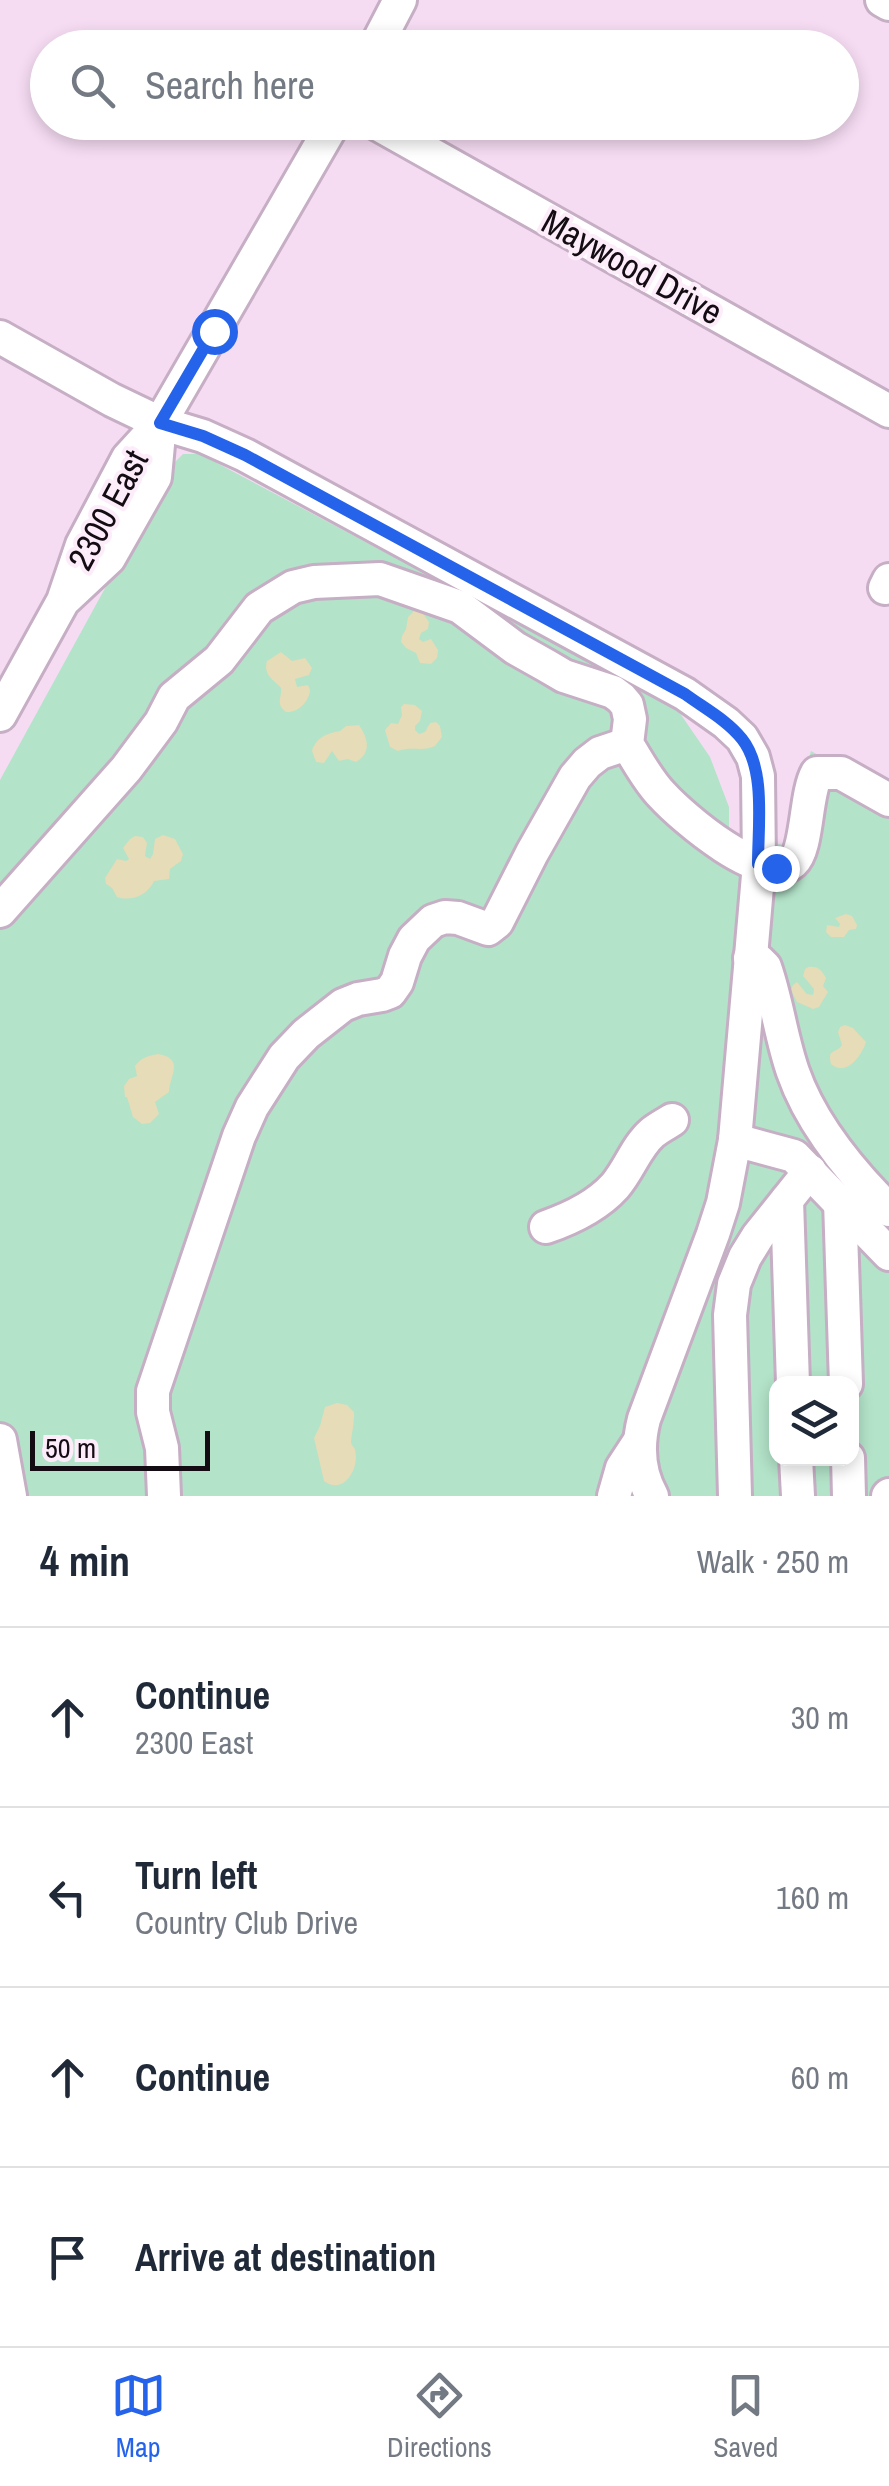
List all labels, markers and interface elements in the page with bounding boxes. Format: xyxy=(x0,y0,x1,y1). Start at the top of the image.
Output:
search box xyxy=(30,30,859,140)
icon: search xyxy=(65,58,120,113)
text: Search here xyxy=(145,60,315,111)
street label: Maywood Drive xyxy=(534,198,731,335)
route start xyxy=(192,309,238,355)
street label: 2300 East xyxy=(56,442,159,578)
route end xyxy=(754,846,800,892)
map controls xyxy=(769,1376,859,1466)
button: layers xyxy=(769,1376,859,1466)
scale bar xyxy=(30,1426,210,1470)
text: 50 m xyxy=(45,1429,96,1467)
text: 4 min xyxy=(40,1533,130,1589)
text: Walk · 250 m xyxy=(697,1540,849,1583)
text: Continue xyxy=(135,1670,270,1721)
icon: ahead xyxy=(40,1690,95,1745)
text: 30 m xyxy=(791,1696,849,1739)
text: 2300 East xyxy=(135,1721,253,1764)
text: Turn left xyxy=(135,1850,257,1901)
icon: left xyxy=(40,1870,95,1925)
text: 160 m xyxy=(776,1876,849,1919)
text: Country Club Drive xyxy=(135,1901,358,1944)
icon: ahead xyxy=(40,2050,95,2105)
text: Continue xyxy=(135,2052,270,2103)
text: 60 m xyxy=(791,2056,849,2099)
icon: arrive xyxy=(40,2230,95,2285)
text: Arrive at destination xyxy=(135,2232,436,2283)
tab: Map xyxy=(111,2368,166,2466)
tab: Directions xyxy=(387,2368,492,2466)
tab: Saved xyxy=(713,2368,778,2466)

